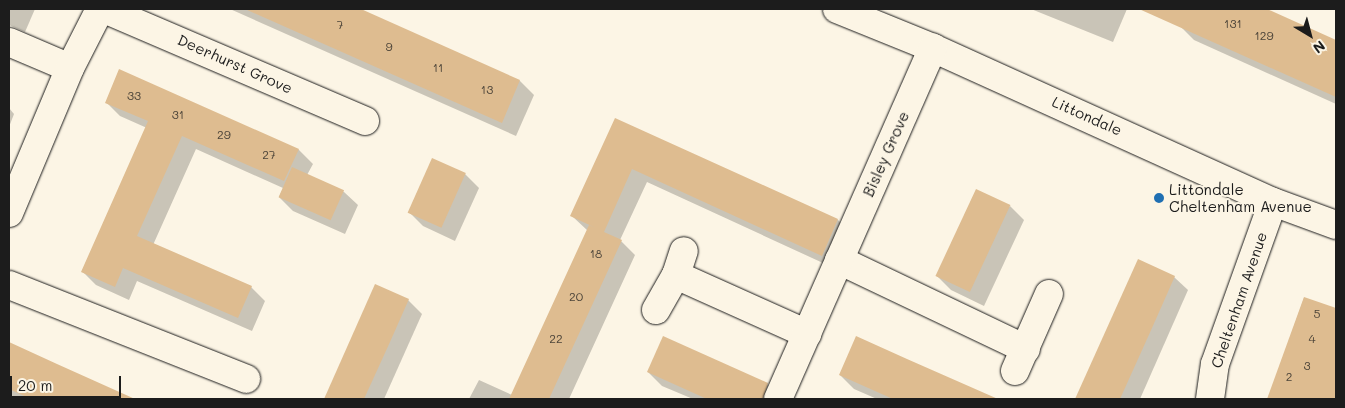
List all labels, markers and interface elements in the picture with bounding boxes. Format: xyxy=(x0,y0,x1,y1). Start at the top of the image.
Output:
north arrow xyxy=(1285,10,1335,60)
house number: 131 xyxy=(1224,17,1242,31)
house number: 7 xyxy=(337,18,343,32)
house number: 129 xyxy=(1254,29,1274,43)
street label: Deerhurst Grove xyxy=(175,31,295,97)
text: N xyxy=(1309,37,1329,58)
house number: 9 xyxy=(385,40,393,54)
house number: 11 xyxy=(433,61,443,75)
house number: 13 xyxy=(481,83,493,97)
house number: 33 xyxy=(127,89,141,103)
street label: Littondale xyxy=(1049,93,1125,139)
house number: 31 xyxy=(172,108,184,122)
street label: Bisley Grove xyxy=(859,108,913,200)
house number: 29 xyxy=(217,128,231,142)
house number: 27 xyxy=(262,148,276,162)
place label: Littondale Cheltenham Avenue xyxy=(1169,180,1312,215)
marker: Littondale Cheltenham Avenue xyxy=(1153,192,1165,204)
street label: Cheltenham Avenue xyxy=(1207,230,1271,370)
house number: 18 xyxy=(590,247,602,261)
house number: 20 xyxy=(569,290,583,304)
house number: 5 xyxy=(1314,307,1320,321)
house number: 22 xyxy=(549,332,563,346)
house number: 4 xyxy=(1308,332,1316,346)
house number: 3 xyxy=(1303,359,1311,373)
scale bar xyxy=(12,366,124,398)
house number: 2 xyxy=(1286,370,1292,384)
text: 20 m xyxy=(18,375,52,395)

